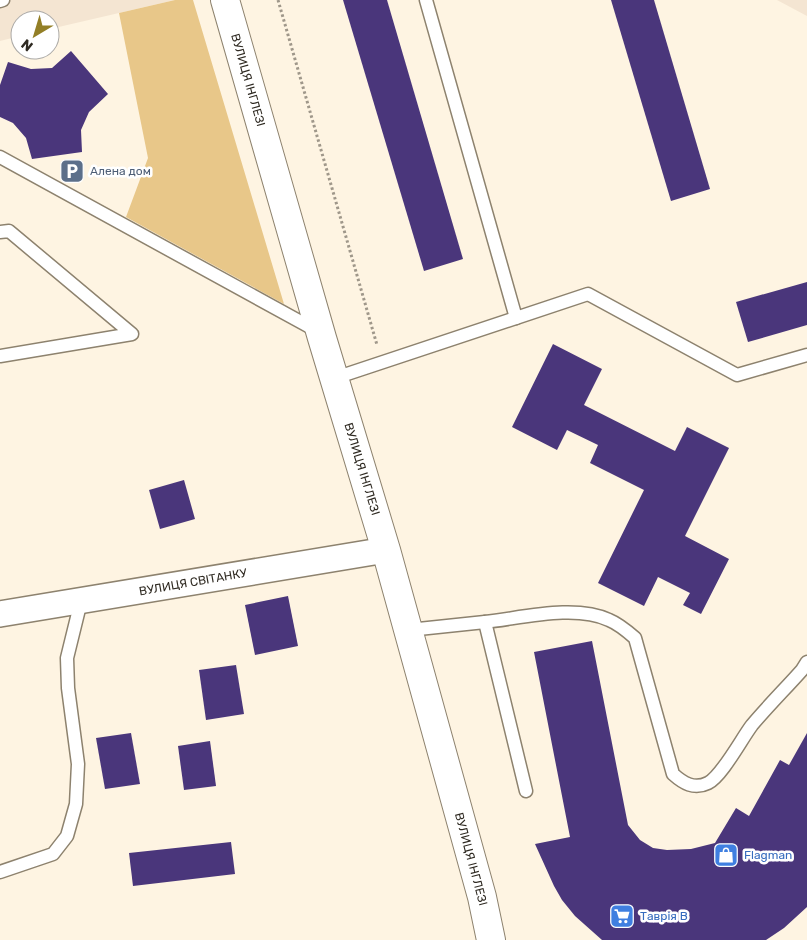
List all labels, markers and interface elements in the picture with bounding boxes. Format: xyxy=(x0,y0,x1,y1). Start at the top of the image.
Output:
north arrow xyxy=(10,10,60,60)
street label: ВУЛИЦЯ ІНГЛЕЗІ xyxy=(228,32,268,128)
text: N xyxy=(18,35,37,55)
parking icon: Алена дом xyxy=(59,158,85,184)
place label: Алена дом xyxy=(90,164,151,178)
street label: ВУЛИЦЯ ІНГЛЕЗІ xyxy=(341,421,383,517)
street label: ВУЛИЦЯ СВІТАНКУ xyxy=(138,565,249,598)
street label: ВУЛИЦЯ ІНГЛЕЗІ xyxy=(452,811,490,907)
shop icon: Flagman xyxy=(713,842,739,868)
place label: Flagman xyxy=(744,848,792,862)
supermarket icon: Таврія В xyxy=(609,903,635,929)
place label: Таврія В xyxy=(640,909,688,923)

